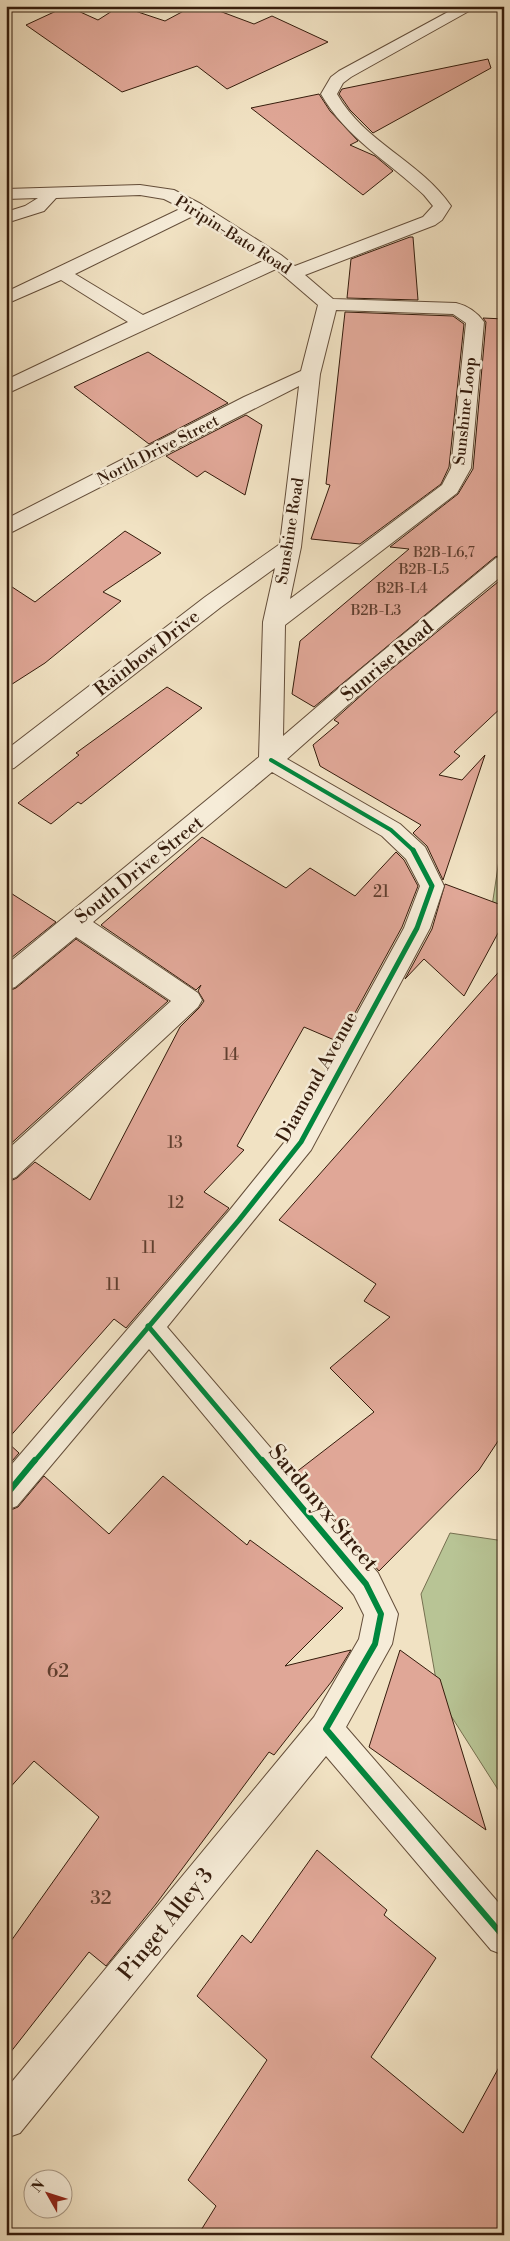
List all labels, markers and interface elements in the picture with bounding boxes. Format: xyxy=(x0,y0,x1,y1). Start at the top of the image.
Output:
street label: Piripin-Bato Road xyxy=(171,191,295,279)
street label: Sunshine Loop xyxy=(449,356,481,466)
street label: North Drive Street xyxy=(94,410,223,489)
street label: Sunshine Road xyxy=(272,476,308,586)
house number: B2B-L6,7 xyxy=(412,544,475,562)
house number: B2B-L5 xyxy=(398,561,450,579)
house number: B2B-L4 xyxy=(375,580,428,598)
house number: B2B-L3 xyxy=(350,602,402,620)
street label: Rainbow Drive xyxy=(89,604,205,702)
street label: Sunrise Road xyxy=(336,615,438,707)
street label: South Drive Street xyxy=(70,811,208,929)
house number: 21 xyxy=(373,882,389,902)
street label: Diamond Avenue xyxy=(271,1007,363,1147)
house number: 14 xyxy=(223,1045,239,1065)
house number: 13 xyxy=(167,1133,183,1153)
house number: 12 xyxy=(168,1193,184,1213)
house number: 11 xyxy=(142,1238,156,1258)
house number: 11 xyxy=(106,1275,120,1295)
street label: Sardonyx Street xyxy=(262,1439,384,1577)
house number: 62 xyxy=(47,1659,69,1683)
street label: Pinget Alley 3 xyxy=(113,1862,219,1986)
house number: 32 xyxy=(90,1886,112,1910)
north arrow xyxy=(22,2168,72,2218)
text: N xyxy=(28,2176,49,2196)

